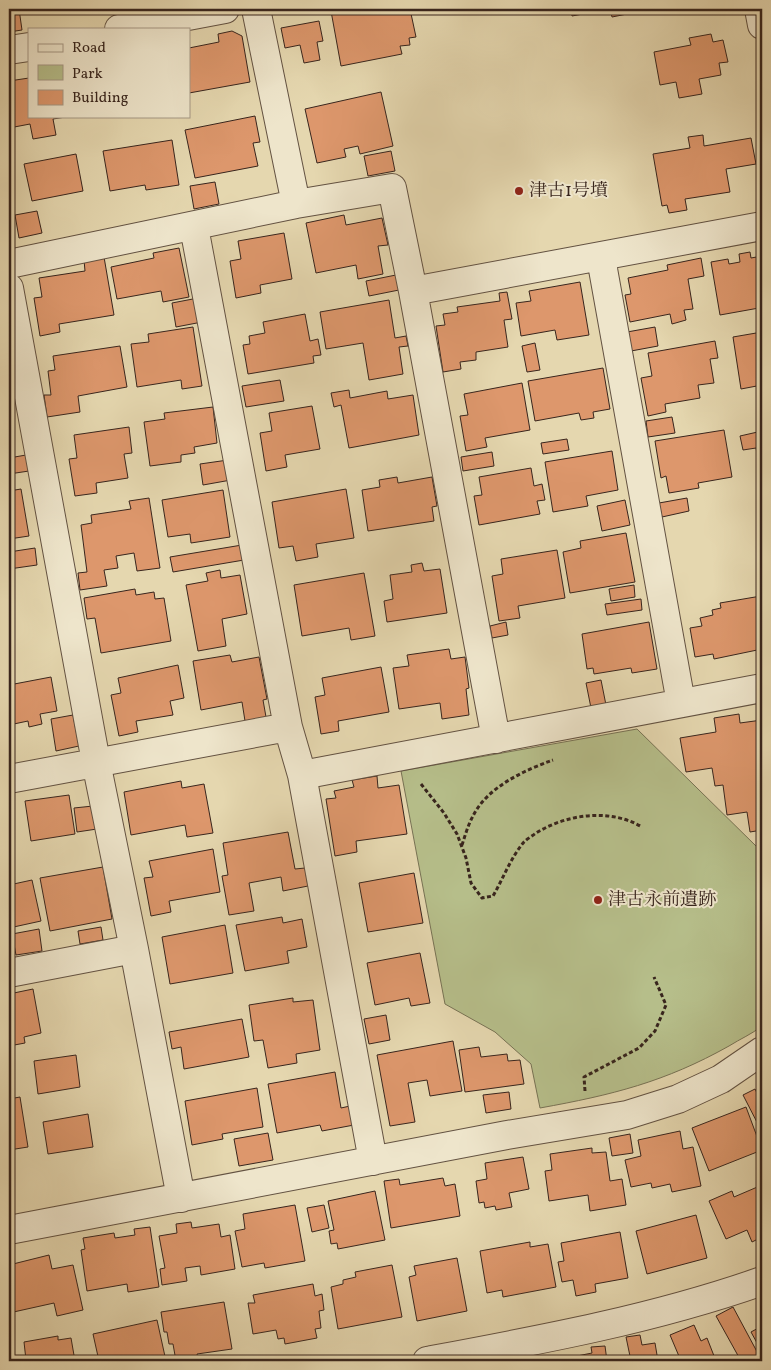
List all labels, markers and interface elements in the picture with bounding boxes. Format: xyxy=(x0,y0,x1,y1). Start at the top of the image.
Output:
legend xyxy=(28,28,190,118)
text: Road xyxy=(72,38,106,59)
text: Park xyxy=(72,64,103,85)
text: Building xyxy=(72,88,129,109)
place label: 津古1号墳 xyxy=(529,179,608,204)
marker: 津古1号墳 xyxy=(513,185,525,197)
place label: 津古永前遺跡 xyxy=(608,888,716,913)
marker: 津古永前遺跡 xyxy=(592,894,604,906)

